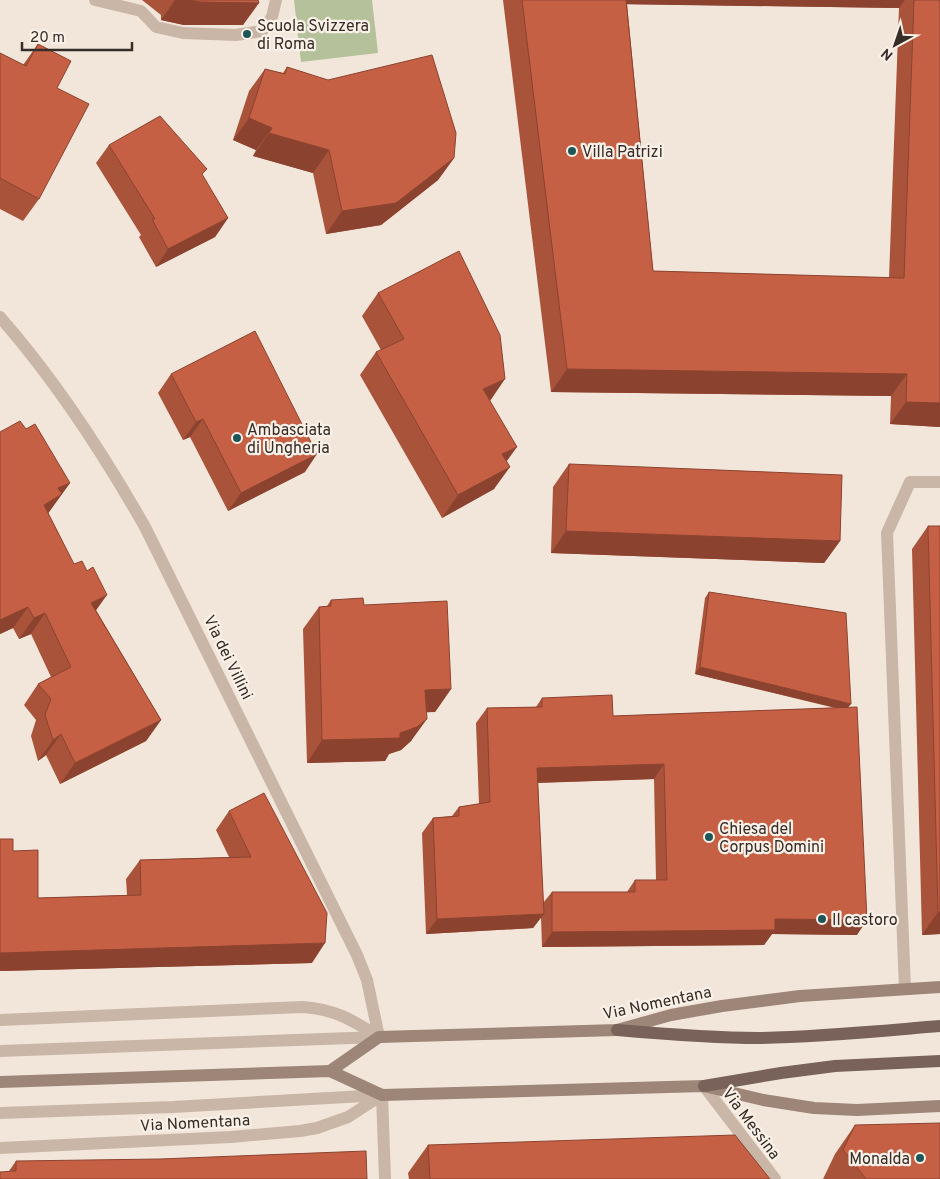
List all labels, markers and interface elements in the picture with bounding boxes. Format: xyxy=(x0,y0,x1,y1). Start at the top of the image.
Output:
place label: Scuola Svizzera di Roma xyxy=(257,17,369,55)
scale bar xyxy=(22,20,132,52)
north arrow xyxy=(870,20,920,70)
marker: Scuola Svizzera di Roma xyxy=(241,28,253,40)
text: 20 m xyxy=(30,29,65,48)
text: N xyxy=(878,44,897,64)
place label: Villa Patrizi xyxy=(582,143,663,163)
marker: Villa Patrizi xyxy=(566,145,578,157)
place label: Ambasciata di Ungheria xyxy=(247,421,331,459)
marker: Ambasciata di Ungheria xyxy=(231,432,243,444)
street label: Via dei Villini xyxy=(198,612,256,703)
place label: Chiesa del Corpus Domini xyxy=(719,820,824,858)
marker: Chiesa del Corpus Domini xyxy=(703,831,715,843)
place label: Il castoro xyxy=(832,911,898,931)
marker: Il castoro xyxy=(816,913,828,925)
street label: Via Nomentana xyxy=(601,983,713,1025)
street label: Via Messina xyxy=(717,1084,784,1164)
street label: Via Nomentana xyxy=(140,1111,251,1137)
place label: Monalda xyxy=(849,1150,910,1170)
marker: Monalda xyxy=(914,1152,926,1164)

